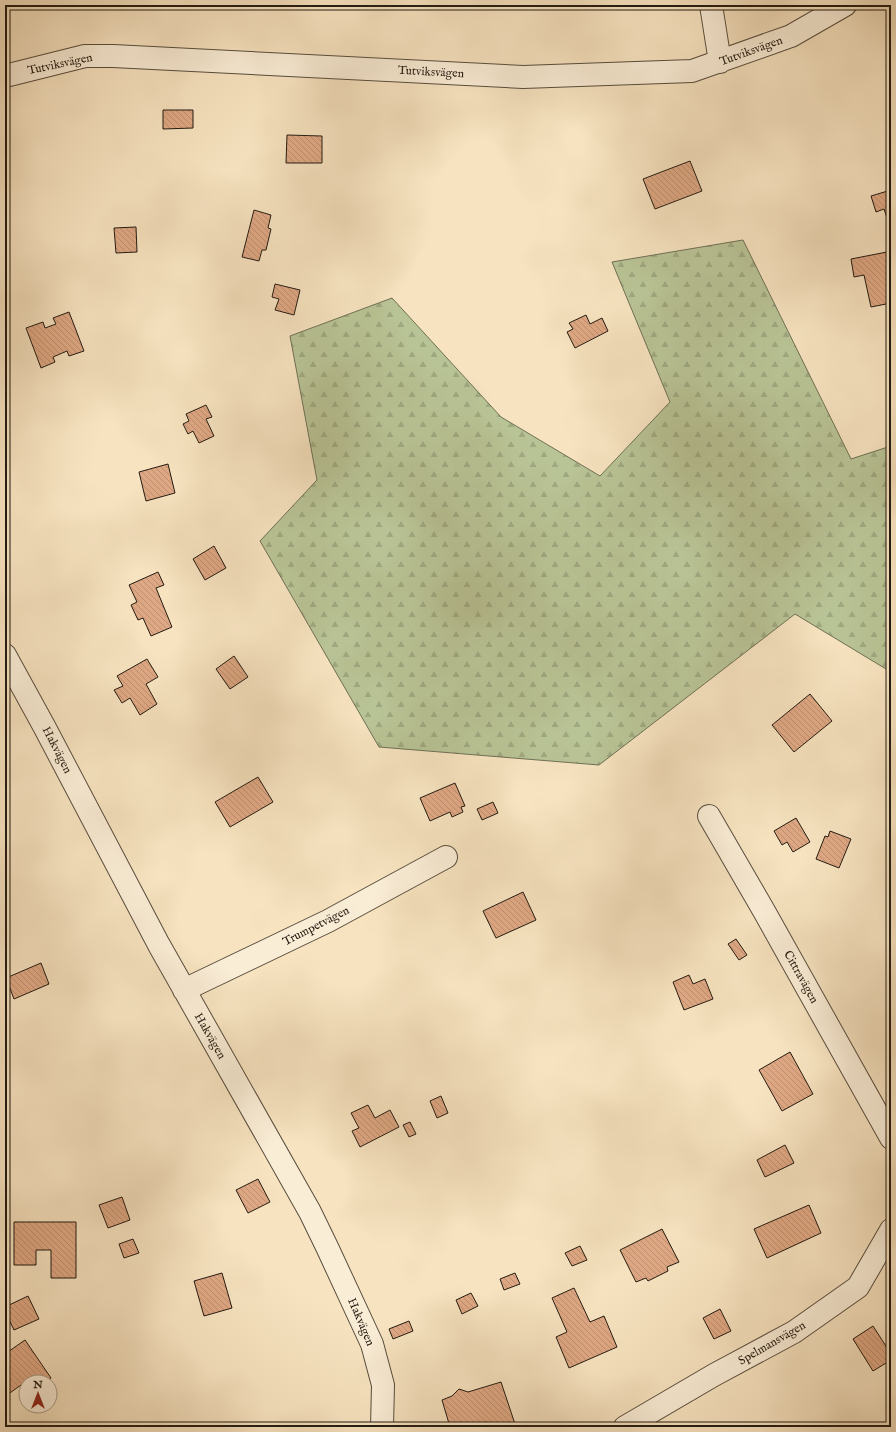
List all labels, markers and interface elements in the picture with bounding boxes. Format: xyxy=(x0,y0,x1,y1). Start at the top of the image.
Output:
street label: Tutviksvägen xyxy=(717,32,785,69)
street label: Tutviksvägen xyxy=(26,50,94,78)
street label: Tutviksvägen xyxy=(398,63,465,81)
street label: Hakvägen xyxy=(39,724,75,777)
street label: Trumpetvägen xyxy=(280,903,353,950)
street label: Cittravägen xyxy=(780,948,822,1007)
street label: Hakvägen xyxy=(191,1010,229,1062)
street label: Hakvägen xyxy=(344,1296,378,1349)
street label: Spelmansvägen xyxy=(736,1317,809,1369)
north arrow xyxy=(18,1374,58,1414)
text: N xyxy=(32,1378,43,1392)

